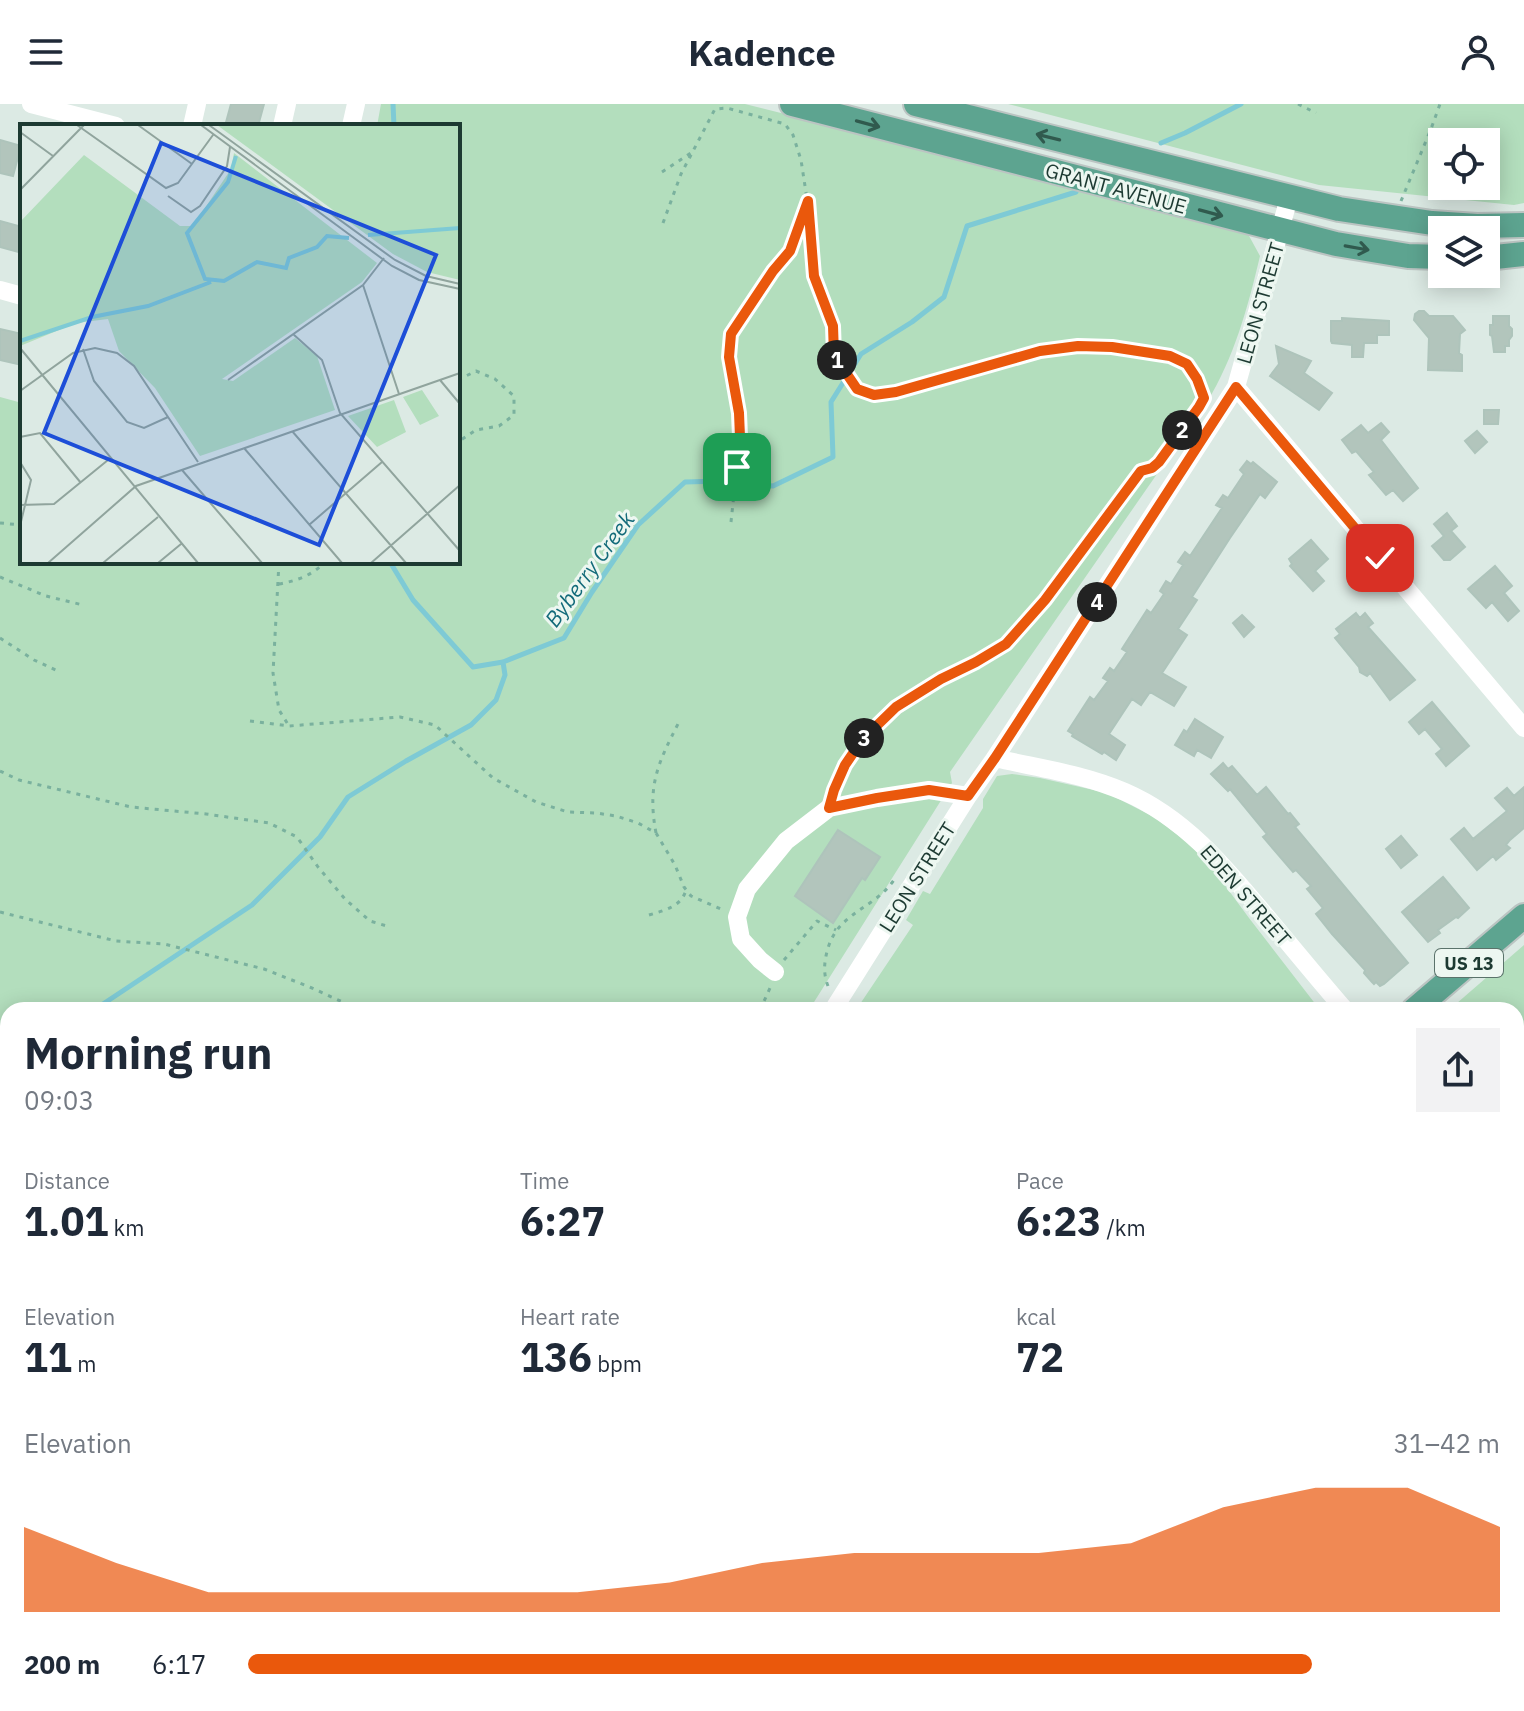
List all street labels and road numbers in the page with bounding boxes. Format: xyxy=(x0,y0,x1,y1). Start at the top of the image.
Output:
street label: GRANT AVENUE xyxy=(1042,156,1190,220)
street label: LEON STREET xyxy=(1230,239,1290,367)
street label: LEON STREET xyxy=(872,817,962,937)
street label: EDEN STREET xyxy=(1194,839,1298,951)
road number: US 13 xyxy=(1435,949,1503,977)

